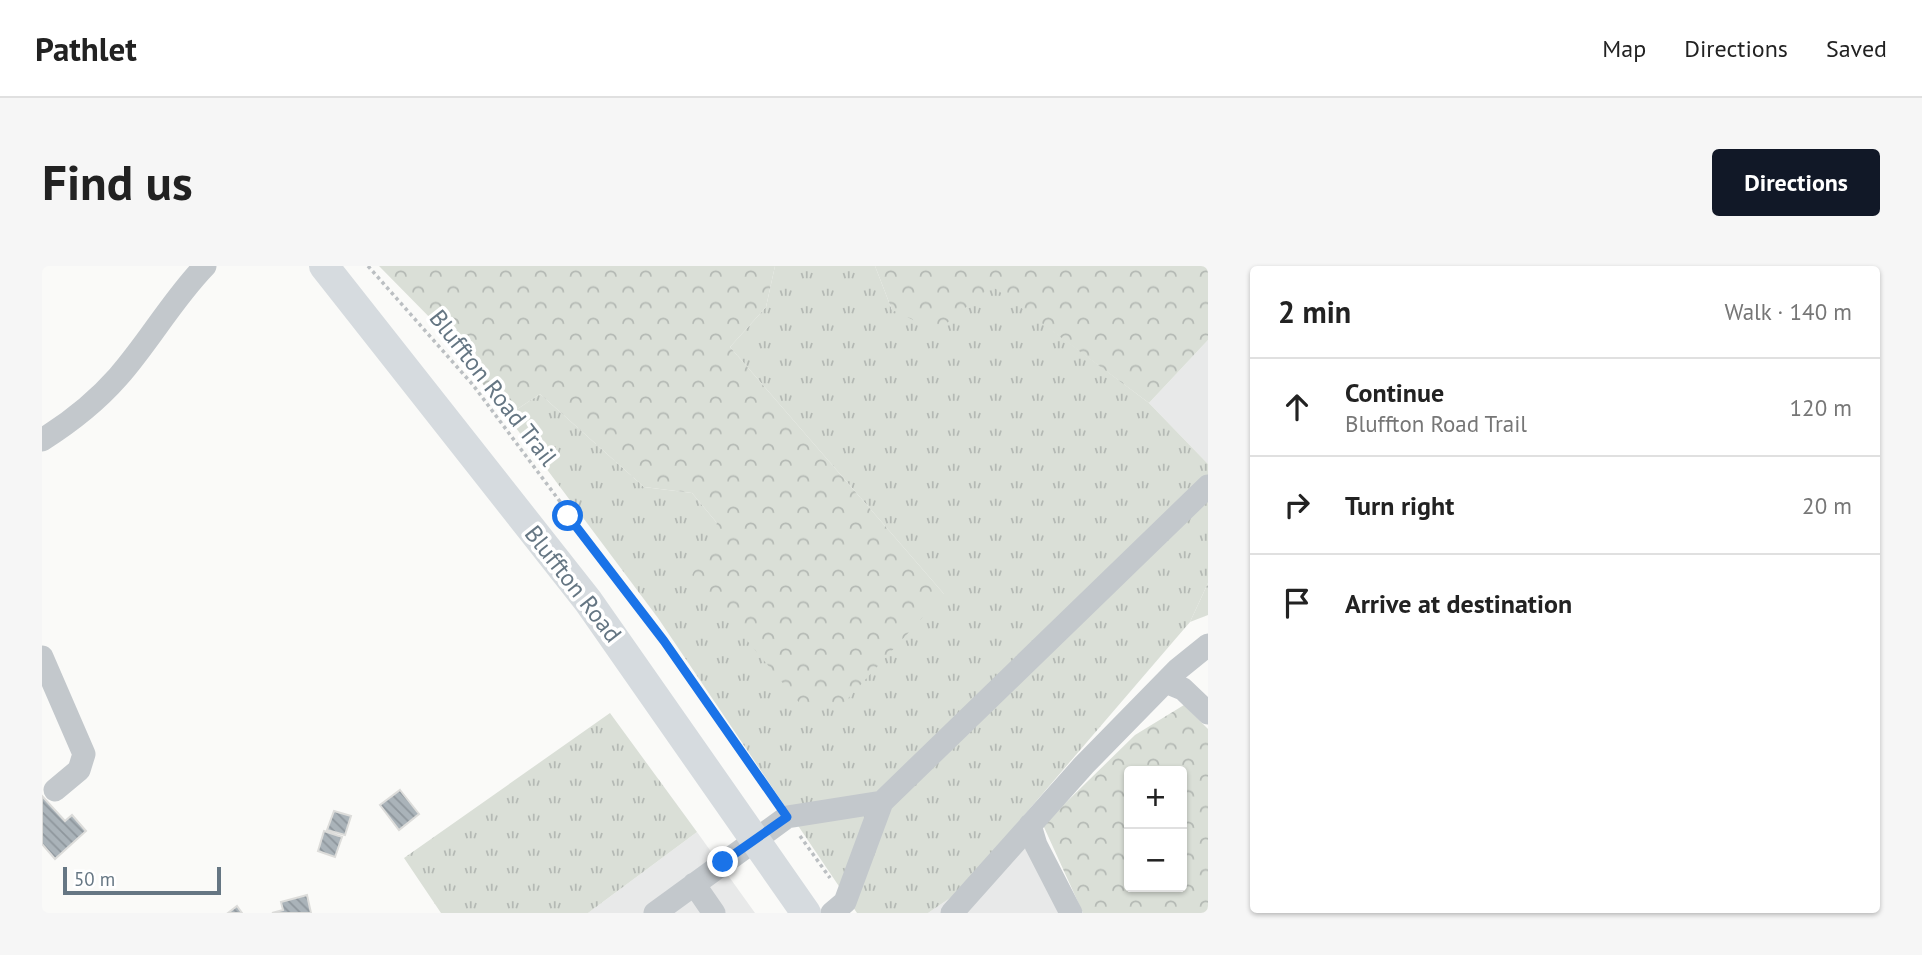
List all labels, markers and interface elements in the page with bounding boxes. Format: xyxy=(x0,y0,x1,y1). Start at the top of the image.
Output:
text: Pathlet xyxy=(35,27,137,70)
text: Map xyxy=(1602,33,1646,64)
text: Directions xyxy=(1684,33,1788,64)
text: Saved xyxy=(1826,33,1887,64)
button: Directions xyxy=(1712,149,1880,216)
text: Find us xyxy=(42,150,193,214)
text: 2 min xyxy=(1278,292,1351,331)
text: Walk · 140 m xyxy=(1725,297,1852,326)
street label: Bluffton Road Trail xyxy=(423,303,564,472)
text: Continue xyxy=(1345,376,1444,409)
icon: ahead xyxy=(1278,388,1316,426)
text: 120 m xyxy=(1790,393,1852,422)
text: Bluffton Road Trail xyxy=(1345,409,1527,438)
icon: right xyxy=(1278,486,1316,524)
text: Turn right xyxy=(1345,489,1454,522)
text: 20 m xyxy=(1802,491,1852,520)
route start xyxy=(552,500,583,531)
street label: Bluffton Road xyxy=(518,519,629,648)
icon: arrive xyxy=(1278,584,1316,622)
text: Arrive at destination xyxy=(1345,587,1572,620)
map controls xyxy=(1124,766,1187,892)
button: + xyxy=(1124,766,1187,829)
button: − xyxy=(1124,829,1187,892)
route end xyxy=(707,846,738,877)
scale bar xyxy=(63,864,220,896)
text: 50 m xyxy=(74,867,115,891)

